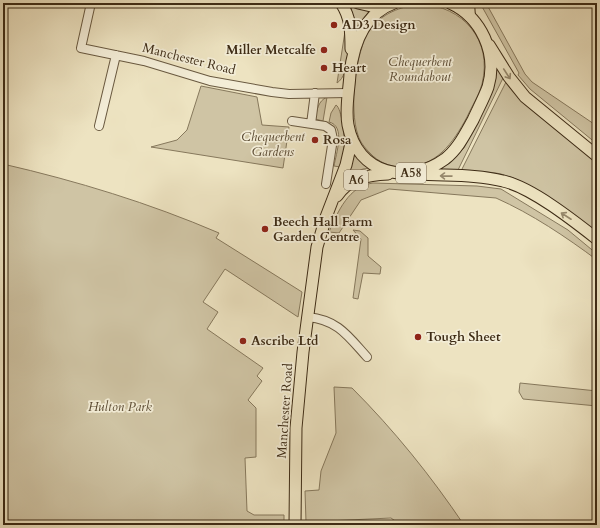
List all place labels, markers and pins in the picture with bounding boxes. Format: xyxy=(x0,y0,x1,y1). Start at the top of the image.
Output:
place label: AD3 Design xyxy=(342,16,416,34)
marker: AD3 Design xyxy=(329,20,339,30)
place label: Miller Metcalfe xyxy=(226,41,316,59)
marker: Miller Metcalfe xyxy=(319,45,329,55)
place label: Heart xyxy=(332,59,367,77)
marker: Heart xyxy=(319,63,329,73)
place label: Rosa xyxy=(323,131,352,149)
marker: Rosa xyxy=(310,135,320,145)
place label: Beech Hall Farm Garden Centre xyxy=(273,213,373,246)
marker: Beech Hall Farm Garden Centre xyxy=(260,224,270,234)
place label: Tough Sheet xyxy=(426,328,501,346)
place label: Ascribe Ltd xyxy=(251,332,319,350)
marker: Tough Sheet xyxy=(413,332,423,342)
marker: Ascribe Ltd xyxy=(238,336,248,346)

